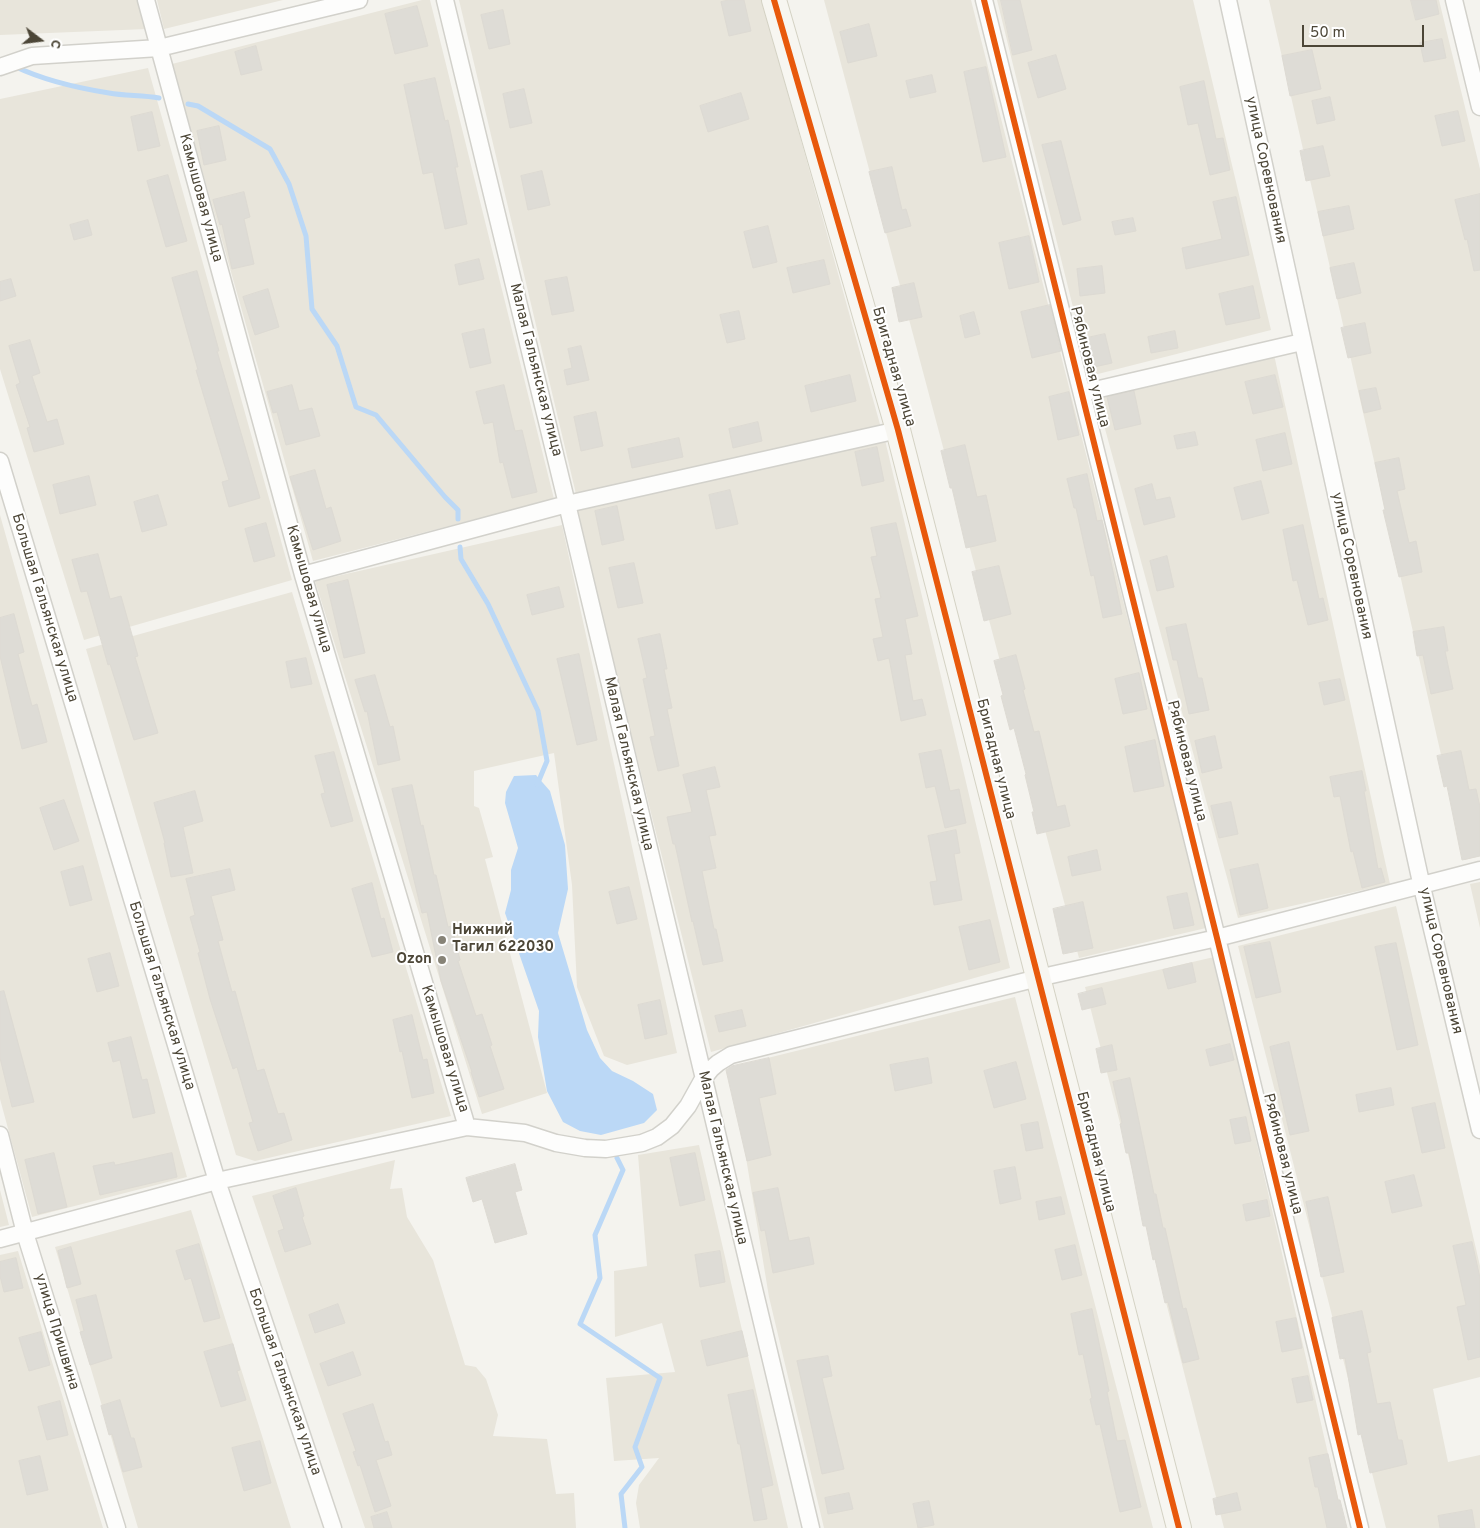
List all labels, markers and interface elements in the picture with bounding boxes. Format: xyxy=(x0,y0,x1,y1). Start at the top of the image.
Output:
north arrow xyxy=(15,15,65,65)
scale bar xyxy=(1305,15,1428,47)
text: 50 m xyxy=(1310,24,1345,43)
text: С xyxy=(46,37,64,51)
street label: улица Соревнования xyxy=(1241,95,1289,245)
street label: Камышовая улица xyxy=(174,132,226,264)
street label: Малая Гальянская улица xyxy=(505,282,565,458)
street label: Бригадная улица xyxy=(867,305,919,429)
street label: Рябиновая улица xyxy=(1065,305,1113,429)
street label: улица Соревнования xyxy=(1327,491,1375,641)
street label: Большая Гальянская улица xyxy=(7,511,81,705)
street label: Камышовая улица xyxy=(281,523,335,655)
street label: Малая Гальянская улица xyxy=(599,675,657,853)
street label: Бригадная улица xyxy=(971,697,1019,821)
street label: Рябиновая улица xyxy=(1162,699,1210,823)
street label: улица Соревнования xyxy=(1414,886,1466,1036)
street label: Большая Гальянская улица xyxy=(124,899,198,1093)
place label: Нижний Тагил 622030 xyxy=(452,922,554,957)
marker: Нижний Тагил 622030 xyxy=(436,934,448,946)
place label: Ozon xyxy=(396,951,432,969)
marker: Ozon xyxy=(436,954,448,966)
street label: Камышовая улица xyxy=(416,983,472,1115)
street label: Малая Гальянская улица xyxy=(693,1069,751,1247)
street label: Бригадная улица xyxy=(1071,1090,1119,1214)
street label: Рябиновая улица xyxy=(1258,1092,1306,1216)
street label: улица Пришвина xyxy=(30,1272,82,1392)
street label: Большая Гальянская улица xyxy=(243,1286,325,1478)

